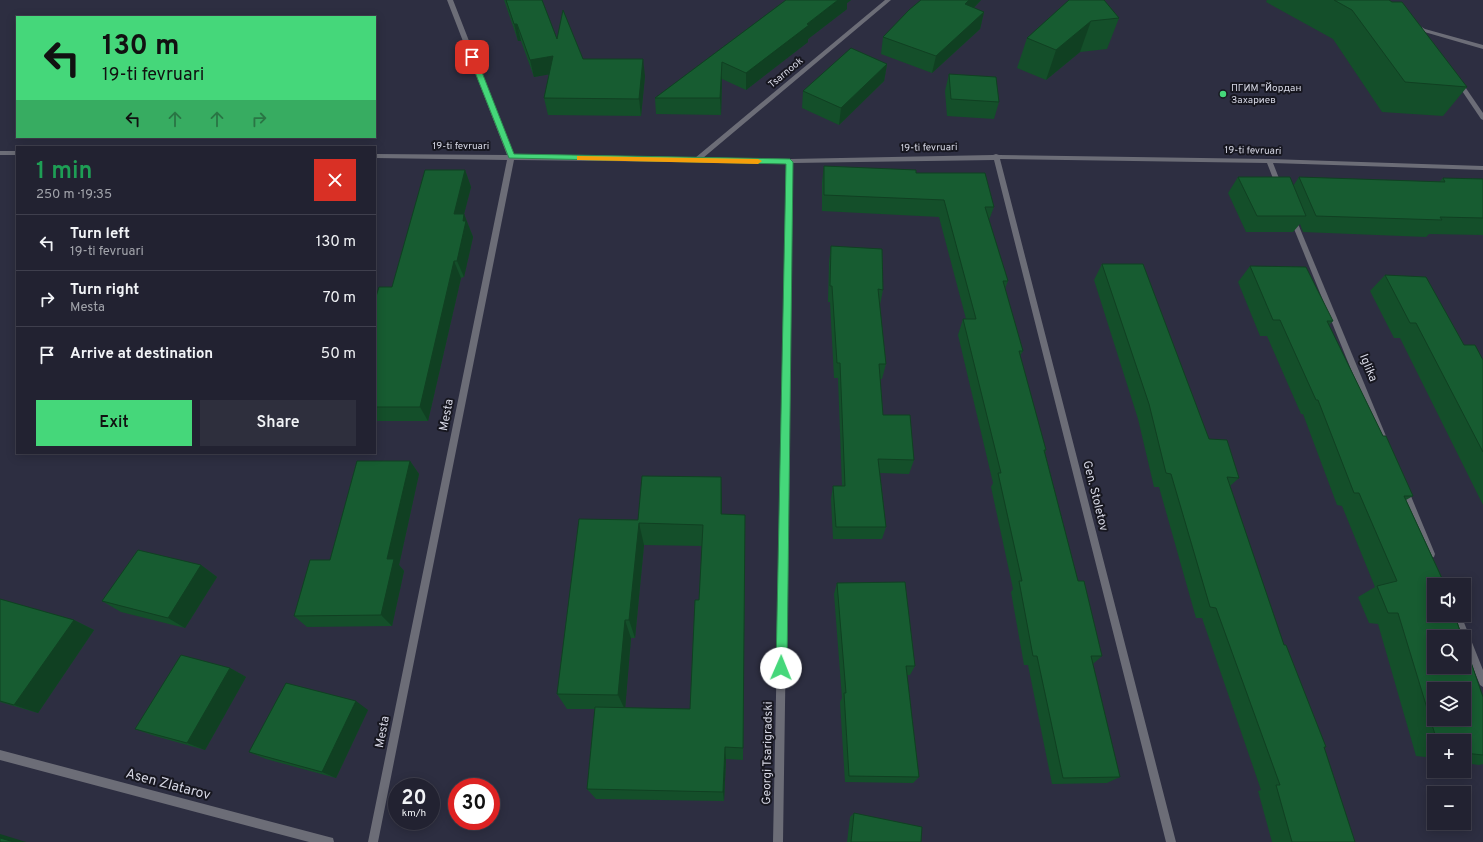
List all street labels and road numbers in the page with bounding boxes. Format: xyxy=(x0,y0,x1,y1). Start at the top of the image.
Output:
street label: Tsarnook xyxy=(766,55,806,91)
street label: 19-ti fevruari xyxy=(433,140,489,153)
street label: 19-ti fevruari xyxy=(900,141,958,155)
street label: 19-ti fevruari xyxy=(1224,144,1282,158)
street label: Iglika xyxy=(1355,352,1381,384)
street label: Mesta xyxy=(436,398,458,432)
street label: Gen. Stoletov xyxy=(1079,459,1111,533)
street label: Georgi Tsarigradski xyxy=(759,701,777,805)
street label: Mesta xyxy=(372,715,394,749)
street label: Asen Zlatarov xyxy=(124,765,212,805)

